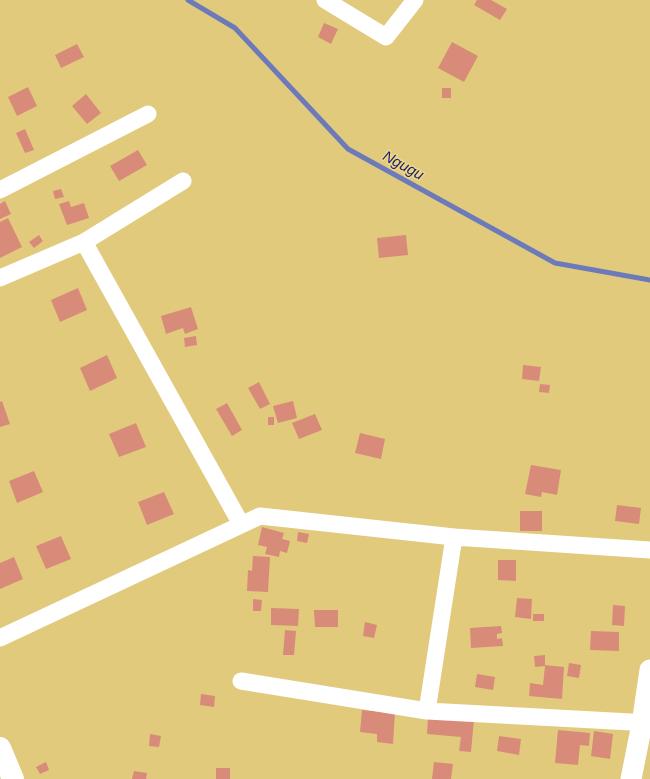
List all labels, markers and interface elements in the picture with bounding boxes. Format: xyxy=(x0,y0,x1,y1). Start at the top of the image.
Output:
water label: Ngugu xyxy=(379,147,427,185)

